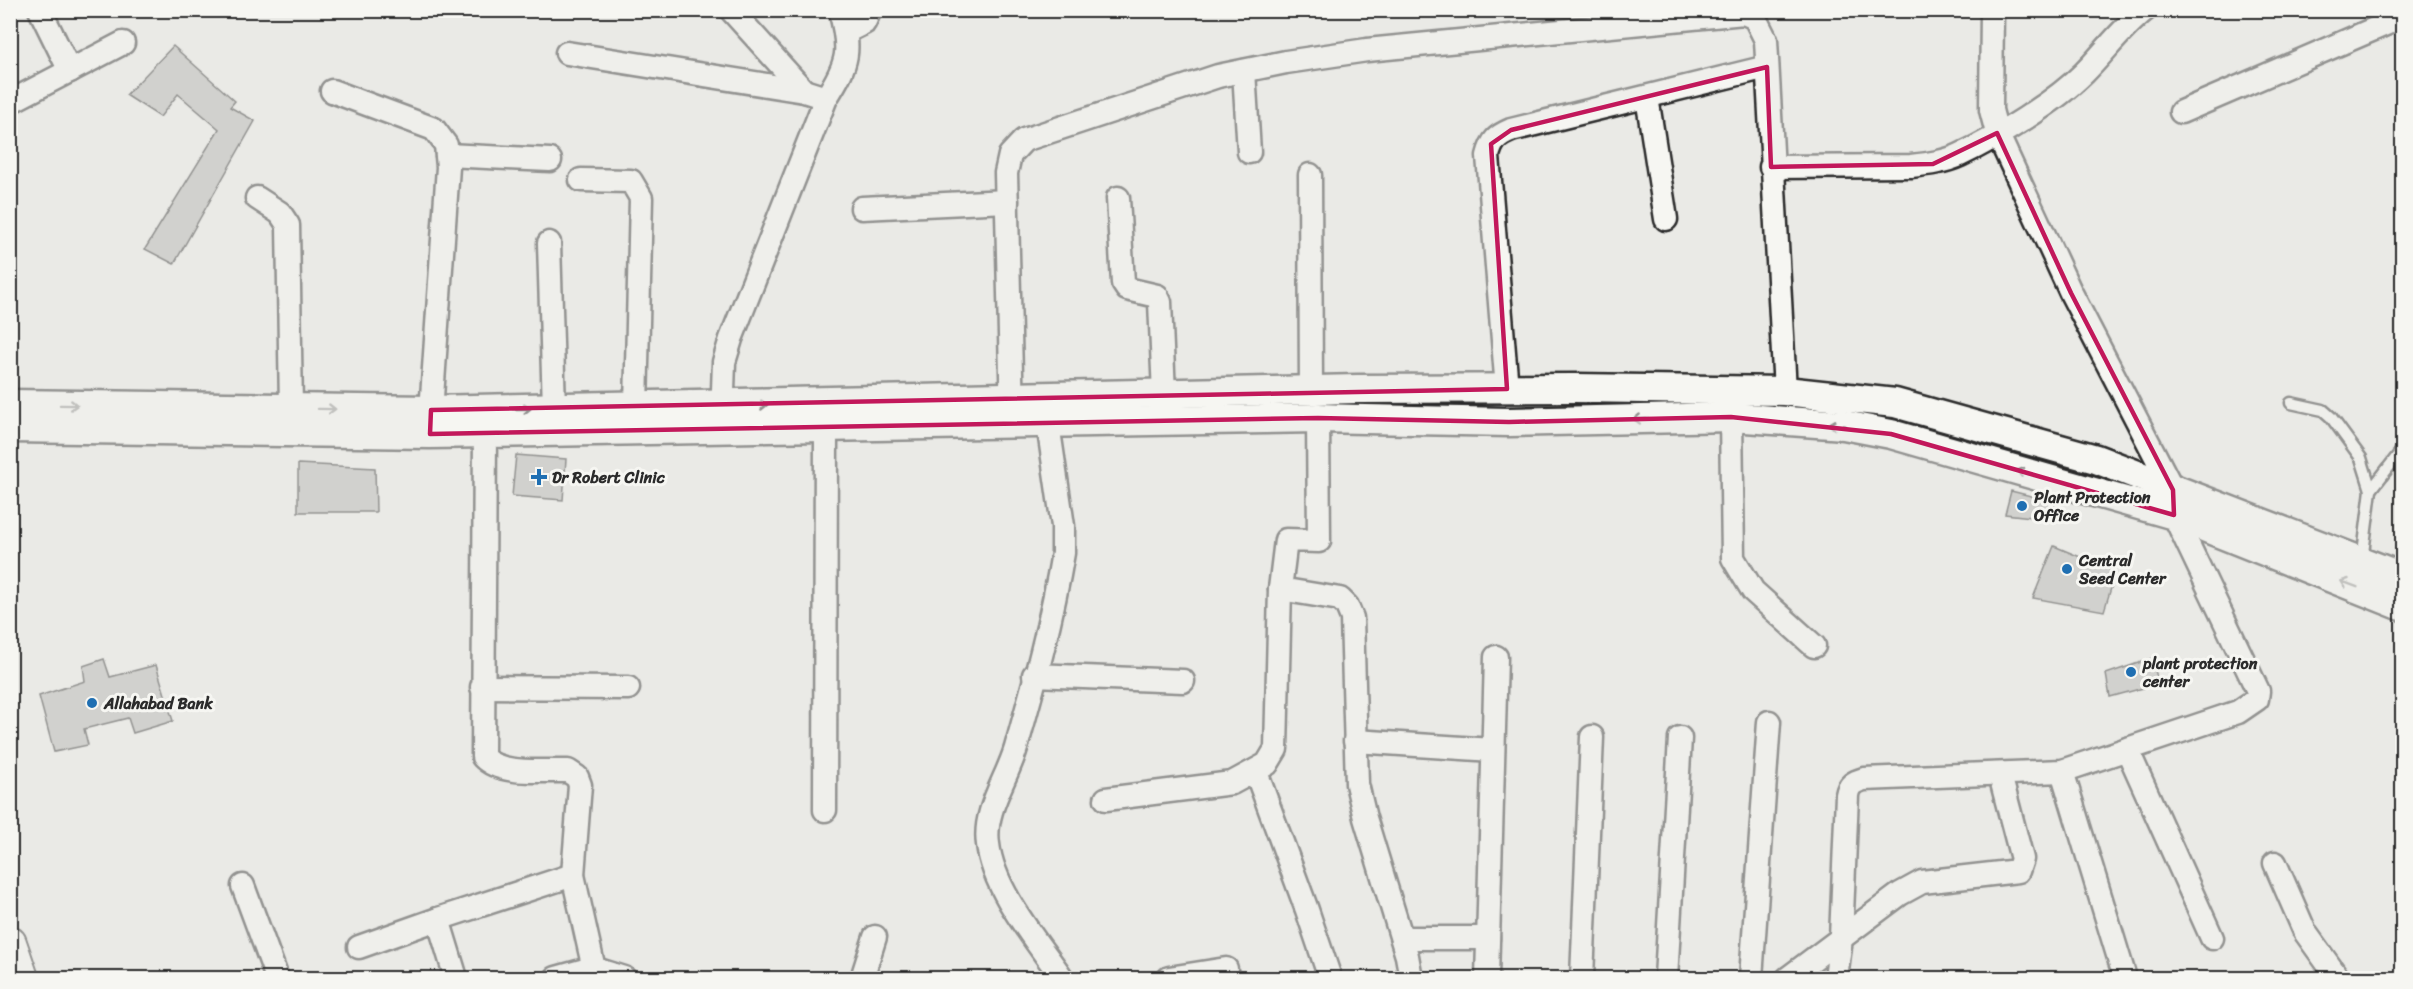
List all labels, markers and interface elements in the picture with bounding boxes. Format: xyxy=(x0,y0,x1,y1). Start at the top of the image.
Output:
one-way arrow xyxy=(58,399,78,411)
one-way arrow xyxy=(748,399,768,410)
one-way arrow xyxy=(316,403,336,415)
one-way arrow xyxy=(511,403,531,415)
one-way arrow xyxy=(1632,413,1652,424)
one-way arrow xyxy=(1827,419,1847,430)
place label: Dr Robert Clinic xyxy=(552,463,666,492)
one-way arrow xyxy=(2016,466,2035,478)
marker: Dr Robert Clinic xyxy=(530,468,548,486)
place label: Plant Protection Office xyxy=(2033,483,2151,530)
marker: Plant Protection Office xyxy=(2015,499,2029,513)
place label: Central Seed Center xyxy=(2078,546,2167,593)
marker: Central Seed Center xyxy=(2060,562,2074,576)
one-way arrow xyxy=(2340,577,2358,588)
place label: plant protection center xyxy=(2142,649,2258,696)
marker: plant protection center xyxy=(2124,665,2138,679)
place label: Allahabad Bank xyxy=(103,689,213,718)
marker: Allahabad Bank xyxy=(85,696,99,710)

